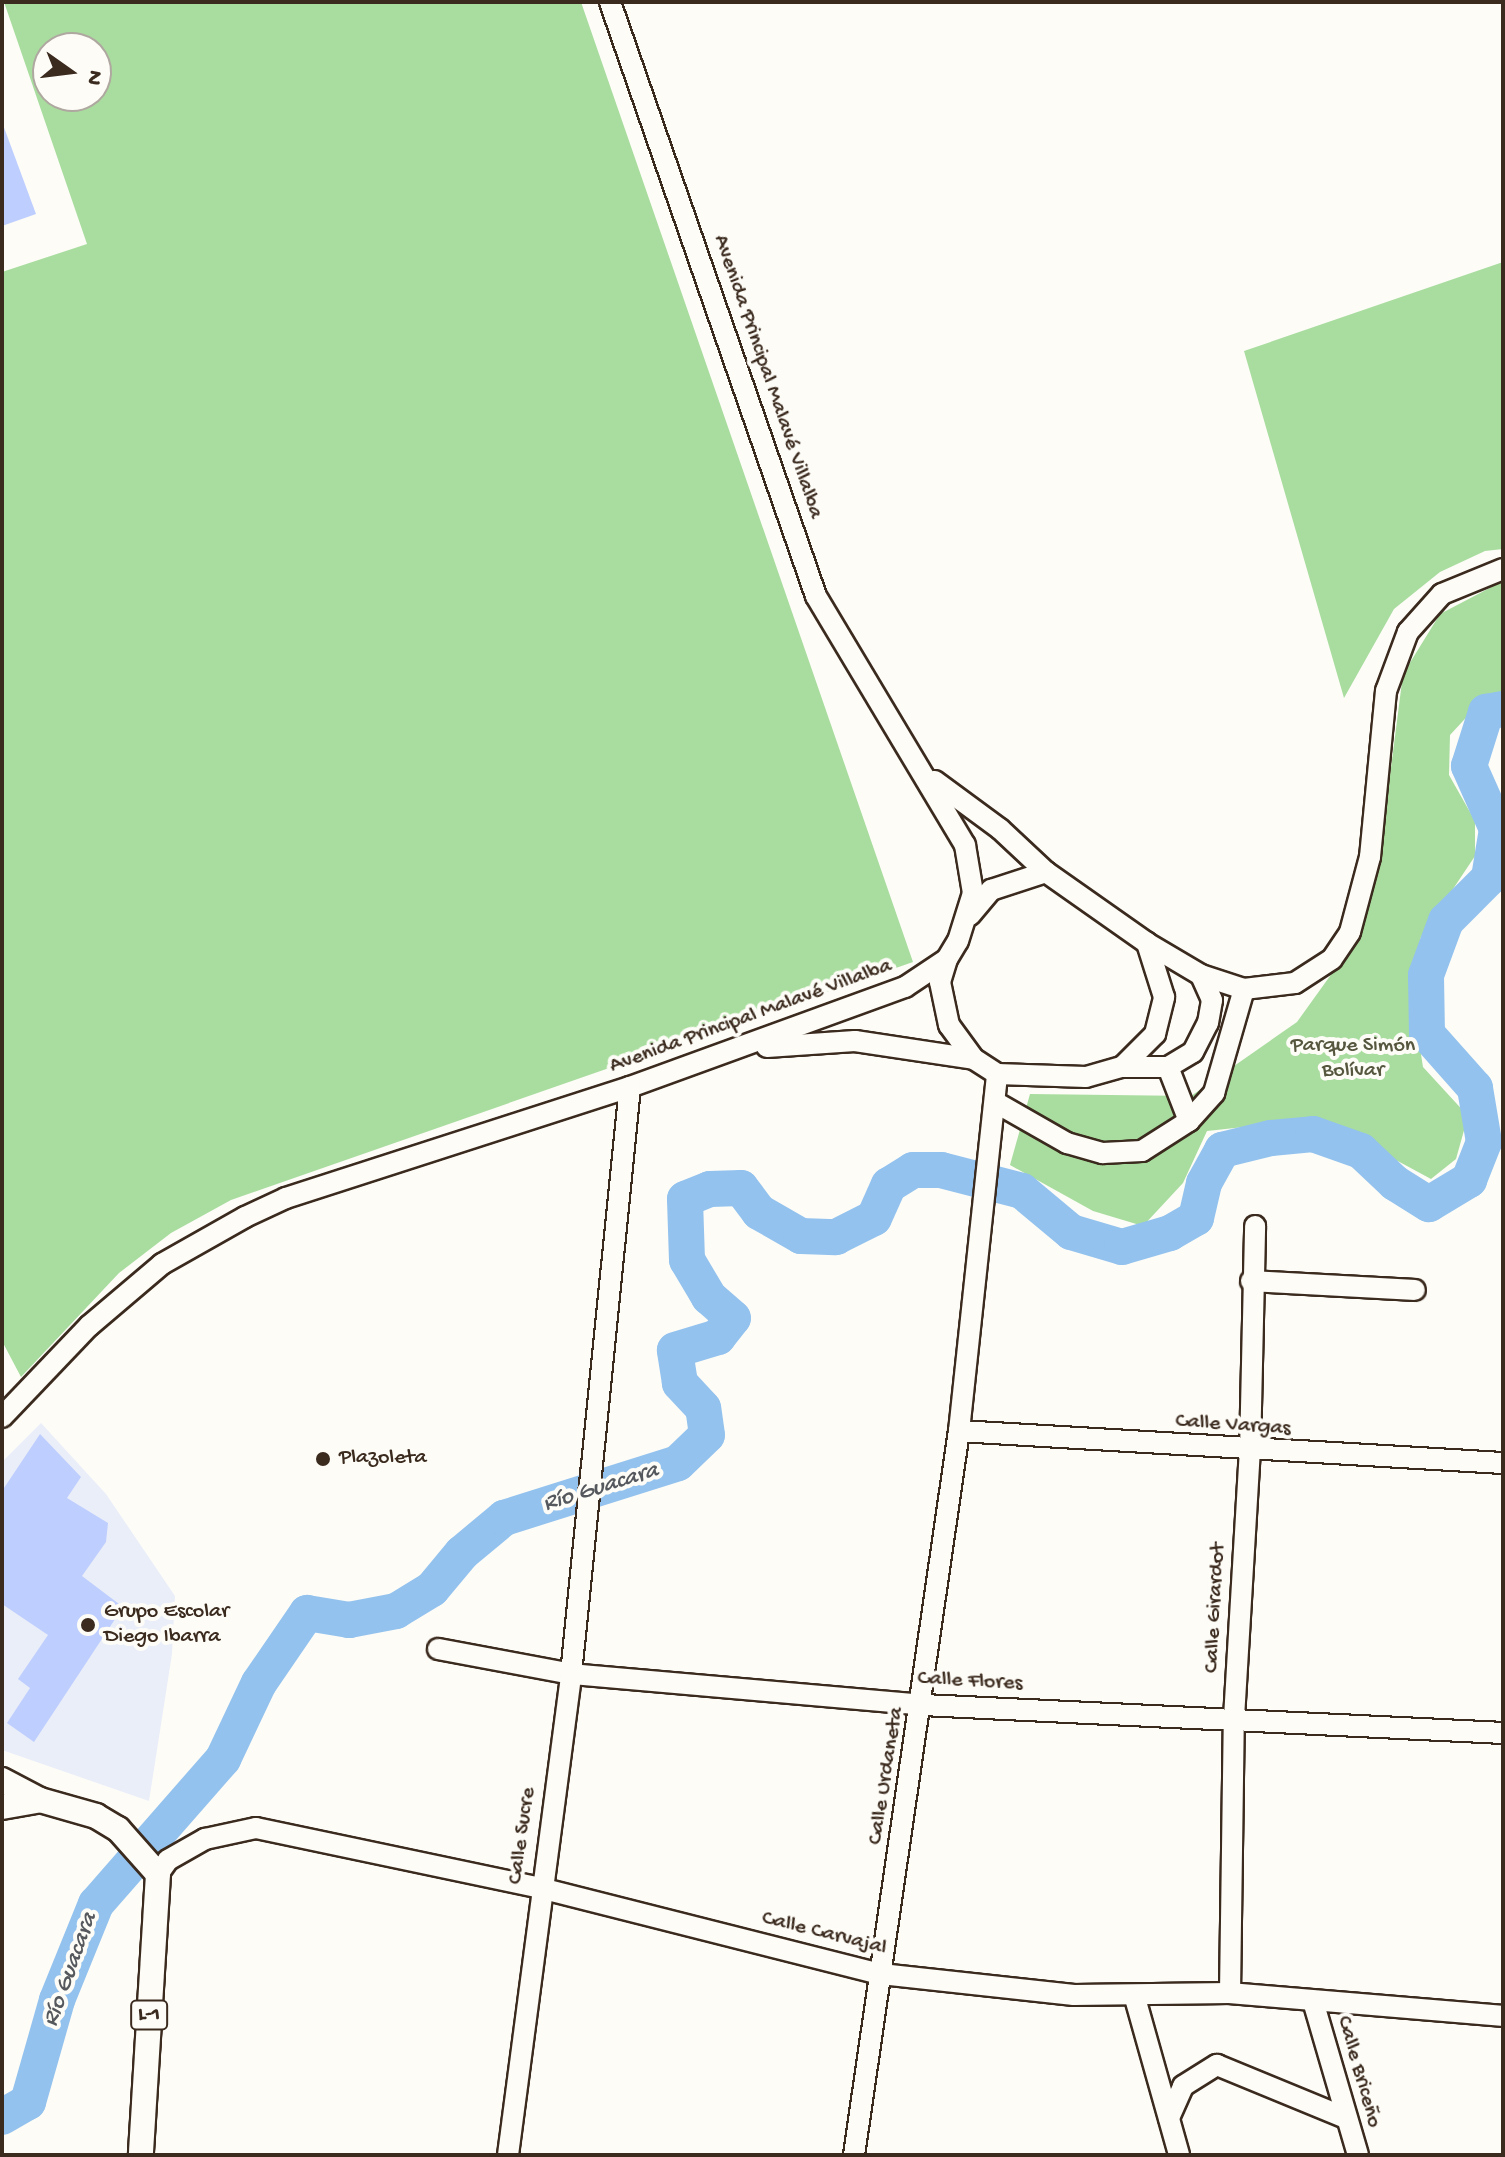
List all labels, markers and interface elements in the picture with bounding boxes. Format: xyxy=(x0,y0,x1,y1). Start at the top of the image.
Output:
north arrow xyxy=(32,32,112,112)
text: N xyxy=(79,67,108,87)
street label: Avenida Principal Malavé Villalba xyxy=(706,232,828,522)
street label: Avenida Principal Malavé Villalba xyxy=(606,954,896,1080)
park label: Parque Simón Bolívar xyxy=(1291,1033,1415,1084)
street label: Calle Vargas xyxy=(1174,1409,1292,1443)
place label: Plazoleta xyxy=(339,1446,427,1472)
marker: Plazoleta xyxy=(314,1450,332,1468)
water label: Río Guacara xyxy=(540,1457,662,1519)
street label: Calle Girardot xyxy=(1199,1542,1233,1674)
place label: Grupo Escolar Diego Ibarra xyxy=(104,1599,229,1650)
marker: Grupo Escolar Diego Ibarra xyxy=(79,1616,97,1634)
street label: Calle Flores xyxy=(917,1666,1023,1698)
street label: Calle Urdaneta xyxy=(863,1705,911,1847)
street label: Calle Sucre xyxy=(503,1786,543,1886)
street label: Calle Carvajal xyxy=(759,1906,889,1962)
water label: Río Guacara xyxy=(37,1909,105,2031)
road number: L-1 xyxy=(129,1999,169,2031)
street label: Calle Briceño xyxy=(1329,2013,1387,2131)

